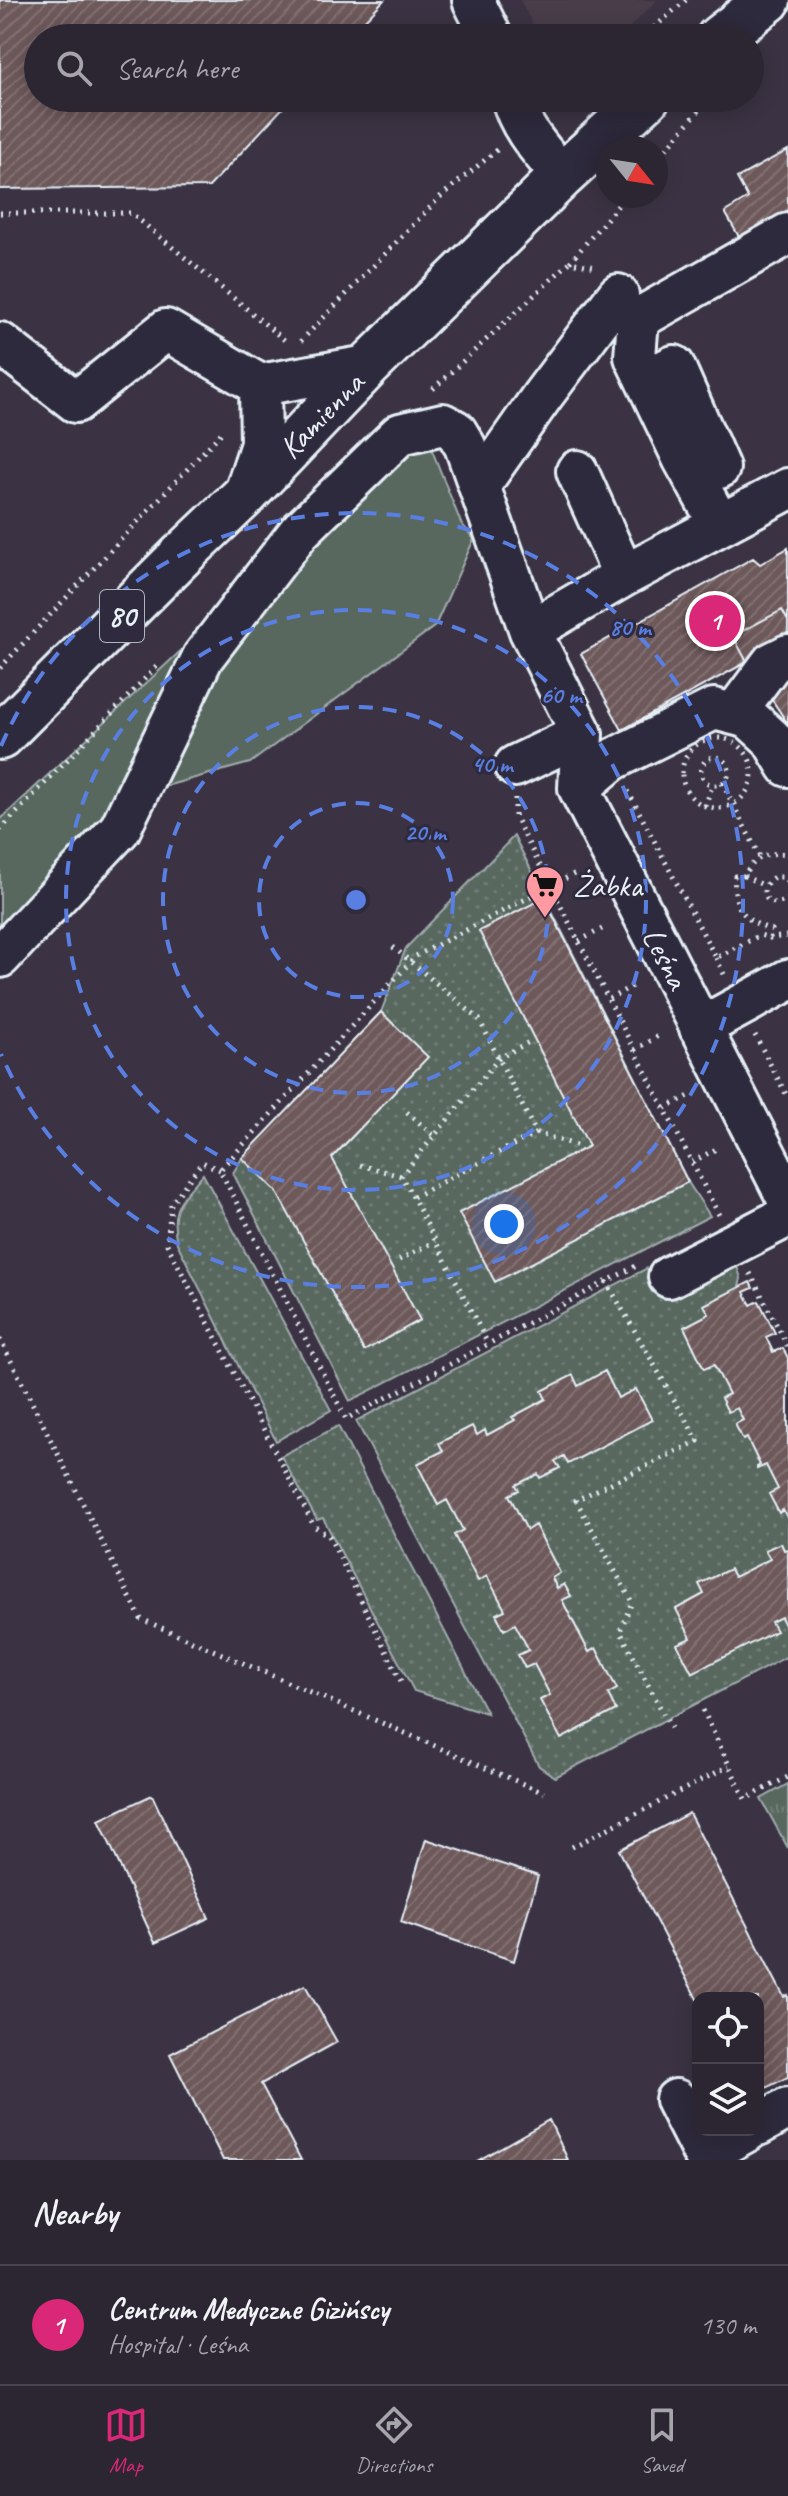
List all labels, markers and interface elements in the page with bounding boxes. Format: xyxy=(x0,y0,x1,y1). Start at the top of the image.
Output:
search box xyxy=(24,24,764,112)
icon: search xyxy=(52,46,96,90)
text: Search here xyxy=(116,49,238,87)
north arrow xyxy=(596,136,668,208)
street label: Kamienna xyxy=(270,362,374,468)
road number: 80 xyxy=(100,590,144,642)
pin: 1 xyxy=(689,591,741,651)
text: 80 m xyxy=(609,612,653,642)
text: 60 m xyxy=(540,680,584,710)
text: 40 m xyxy=(471,749,515,779)
text: 20 m xyxy=(404,817,448,847)
supermarket icon: Żabka xyxy=(524,864,566,919)
place label: Żabka xyxy=(573,865,644,906)
centre of rings xyxy=(342,886,370,914)
street label: Leśna xyxy=(633,921,699,998)
your location xyxy=(484,1204,524,1244)
map controls xyxy=(692,1992,764,2136)
button: locate xyxy=(692,1992,764,2064)
button: layers xyxy=(692,2064,764,2136)
text: Nearby xyxy=(32,2191,118,2234)
text: Centrum Medyczne Gizińscy xyxy=(108,2290,389,2328)
text: 1 xyxy=(52,2309,64,2342)
text: 130 m xyxy=(700,2309,756,2342)
text: Hospital · Leśna xyxy=(108,2328,248,2361)
tab: Map xyxy=(104,2403,148,2479)
tab: Directions xyxy=(356,2403,432,2479)
tab: Saved xyxy=(640,2403,684,2479)

